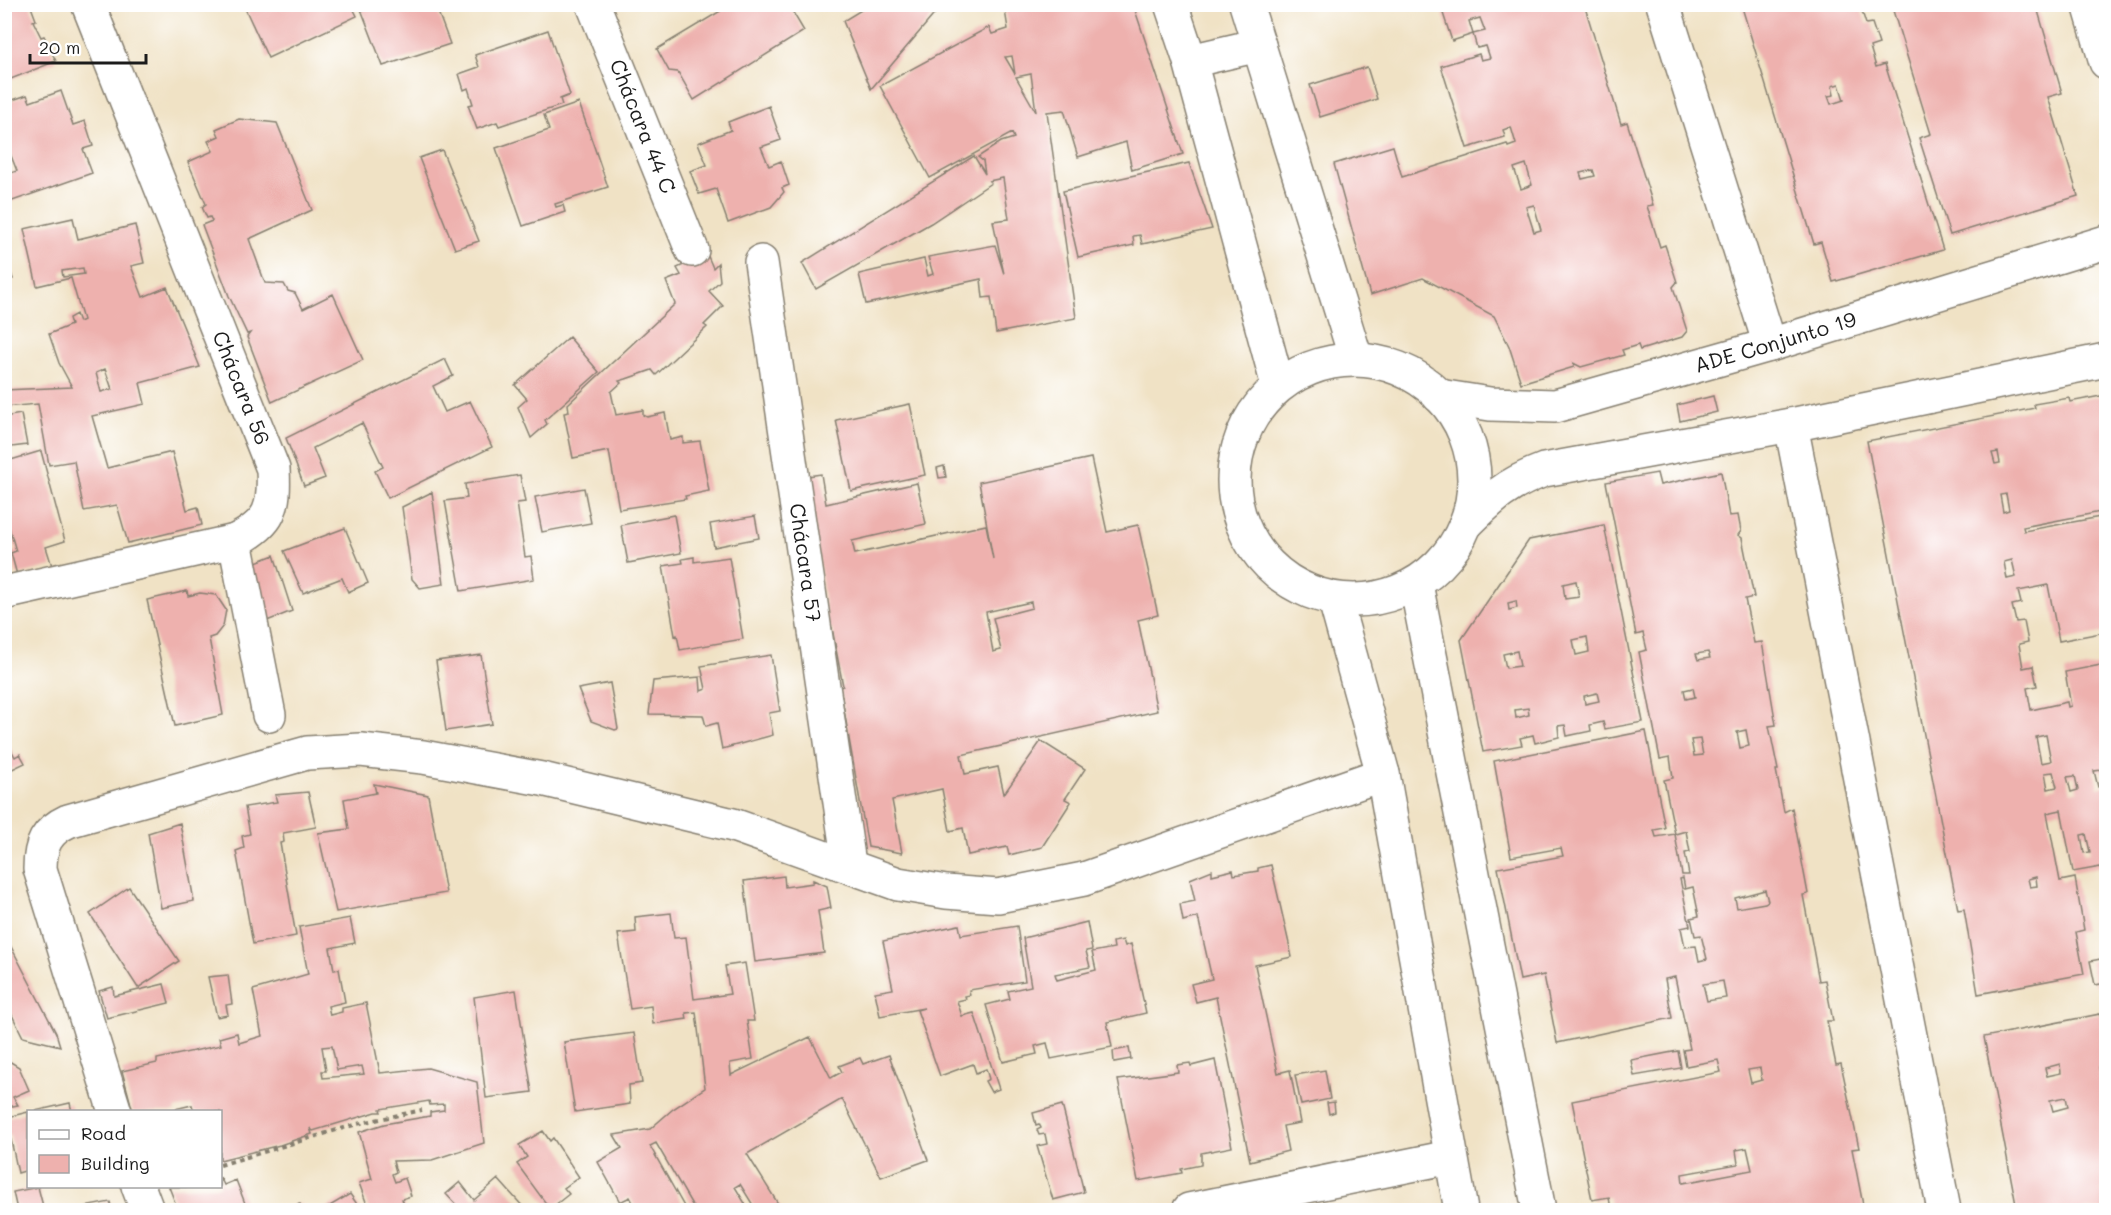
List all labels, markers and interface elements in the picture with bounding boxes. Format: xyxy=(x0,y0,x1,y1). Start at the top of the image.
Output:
scale bar xyxy=(30,27,146,65)
text: 20 m xyxy=(39,35,80,59)
street label: Chácara 44 C xyxy=(605,55,683,197)
street label: ADE Conjunto 19 xyxy=(1691,304,1859,378)
street label: Chácara 56 xyxy=(207,326,278,448)
street label: Chácara 57 xyxy=(784,501,828,624)
legend xyxy=(27,1110,222,1188)
text: Road xyxy=(81,1121,126,1145)
text: Building xyxy=(81,1151,149,1175)

